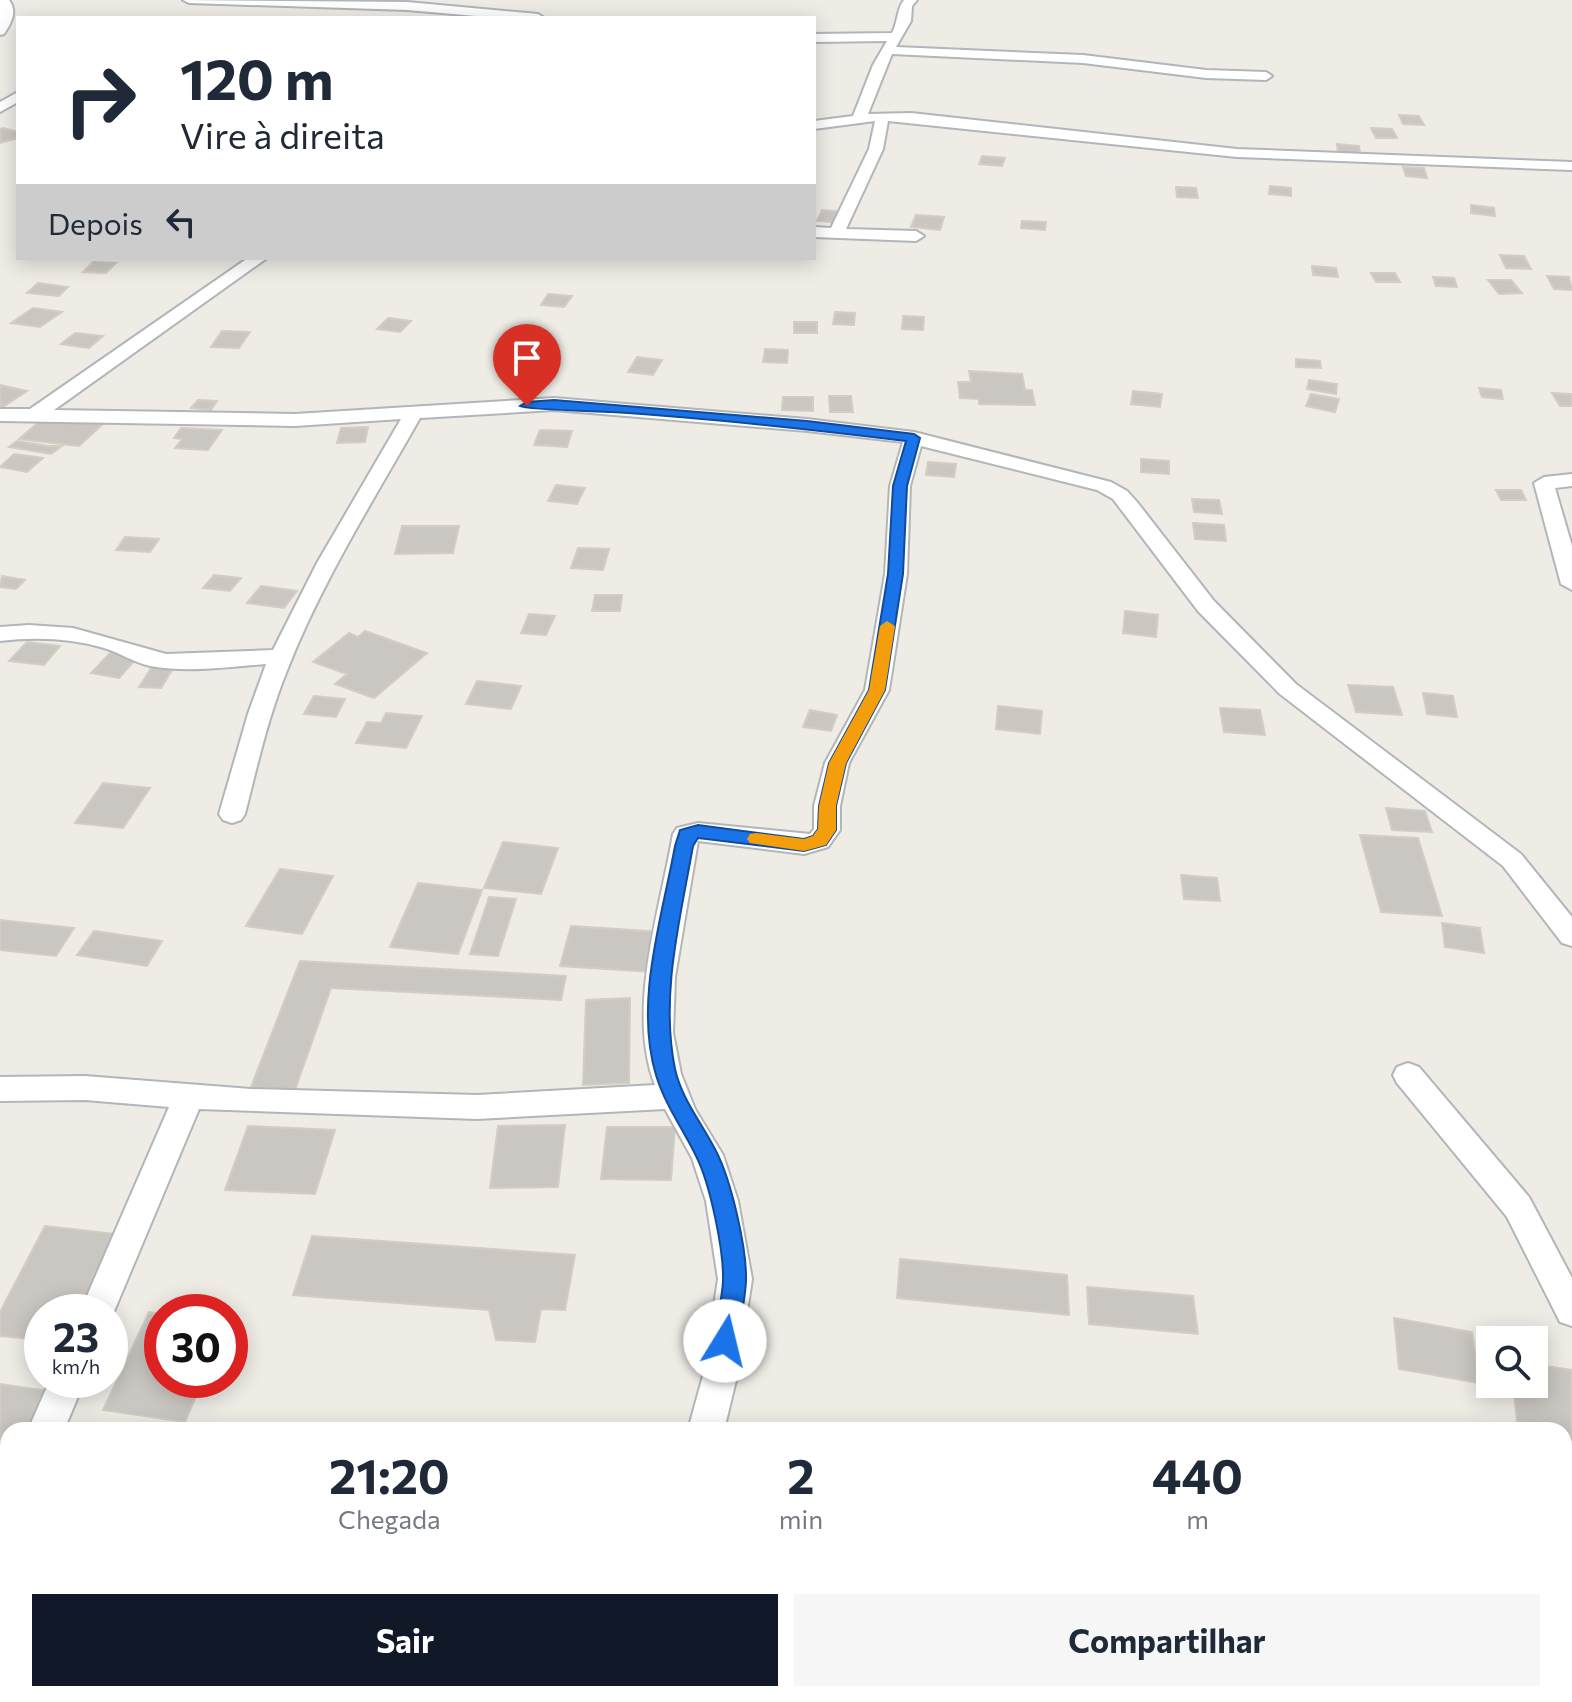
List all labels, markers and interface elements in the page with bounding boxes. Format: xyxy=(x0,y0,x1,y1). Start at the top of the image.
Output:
text: 120 m xyxy=(180,43,334,112)
icon: right xyxy=(48,48,152,152)
text: Vire à direita xyxy=(180,112,385,156)
icon: left xyxy=(159,200,203,244)
text: Depois xyxy=(48,204,143,241)
pin xyxy=(493,324,561,406)
icon: arrive xyxy=(505,336,549,380)
speed limit sign: 30 xyxy=(144,1294,248,1398)
position arrow xyxy=(683,1299,767,1383)
text: 23 xyxy=(53,1311,99,1360)
map controls xyxy=(1476,1326,1548,1398)
button: search xyxy=(1476,1326,1548,1398)
text: km/h xyxy=(52,1354,100,1378)
text: 21:20 xyxy=(329,1445,450,1504)
text: 2 xyxy=(787,1445,815,1504)
text: 440 xyxy=(1152,1445,1243,1504)
text: Chegada xyxy=(338,1503,441,1534)
text: min xyxy=(779,1503,823,1534)
text: m xyxy=(1186,1503,1209,1534)
button: Sair xyxy=(32,1594,778,1686)
button: Compartilhar xyxy=(794,1594,1540,1686)

